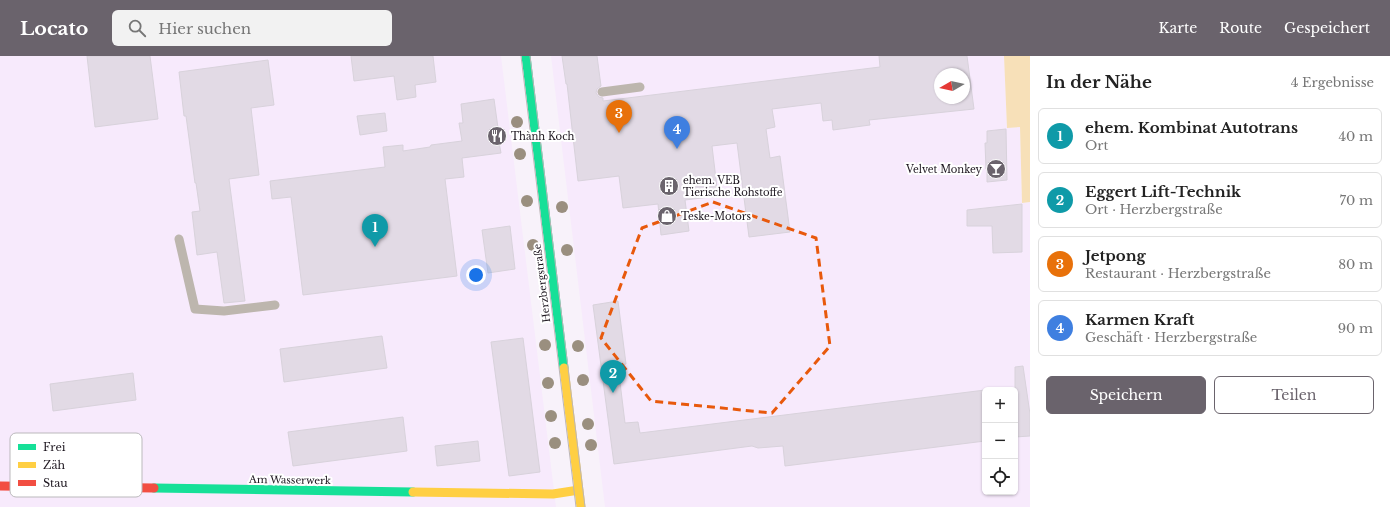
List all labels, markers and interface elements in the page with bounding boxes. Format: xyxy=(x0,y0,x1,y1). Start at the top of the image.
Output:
search box xyxy=(112,10,392,46)
text: Locato xyxy=(20,17,88,40)
icon: search xyxy=(126,17,148,39)
text: Hier suchen xyxy=(158,19,251,38)
text: Karte xyxy=(1159,19,1197,37)
text: Route xyxy=(1219,19,1262,37)
text: Gespeichert xyxy=(1284,19,1370,37)
north arrow xyxy=(934,68,970,104)
text: In der Nähe xyxy=(1046,72,1152,93)
text: 4 Ergebnisse xyxy=(1291,74,1374,91)
pin: 3 xyxy=(606,100,632,133)
pin: 4 xyxy=(664,116,690,149)
text: ehem. Kombinat Autotrans xyxy=(1085,118,1298,137)
restaurant icon: Thành Koch xyxy=(486,125,508,147)
text: 1 xyxy=(1057,128,1063,145)
text: 40 m xyxy=(1338,128,1373,145)
place label: Thành Koch xyxy=(511,130,574,143)
text: Ort xyxy=(1085,137,1108,154)
bar icon: Velvet Monkey xyxy=(985,158,1007,180)
place label: Velvet Monkey xyxy=(905,163,983,176)
place label: ehem. VEB Tierische Rohstoffe xyxy=(683,174,783,199)
building icon: ehem. VEB Tierische Rohstoffe xyxy=(658,175,680,197)
text: Eggert Lift-Technik xyxy=(1085,182,1241,201)
text: 2 xyxy=(1056,192,1064,209)
text: 70 m xyxy=(1340,192,1373,209)
text: Ort · Herzbergstraße xyxy=(1085,201,1223,218)
shop icon: Teske-Motors xyxy=(656,205,678,227)
place label: Teske-Motors xyxy=(681,210,752,223)
pin: 1 xyxy=(362,214,388,247)
street label: Herzbergstraße xyxy=(531,243,553,323)
text: Jetpong xyxy=(1085,246,1146,265)
text: 3 xyxy=(1056,256,1064,273)
text: 80 m xyxy=(1338,256,1373,273)
your location xyxy=(466,265,486,285)
text: Restaurant · Herzbergstraße xyxy=(1085,265,1271,282)
text: Karmen Kraft xyxy=(1085,310,1194,329)
text: 4 xyxy=(1056,320,1064,337)
text: 90 m xyxy=(1338,320,1373,337)
text: Geschäft · Herzbergstraße xyxy=(1085,329,1257,346)
pin: 2 xyxy=(600,360,626,393)
button: Speichern xyxy=(1046,376,1206,414)
button: Teilen xyxy=(1214,376,1374,414)
map controls xyxy=(982,387,1018,495)
button: + xyxy=(982,387,1018,423)
button: − xyxy=(982,423,1018,459)
legend xyxy=(10,433,142,497)
text: Frei xyxy=(43,440,66,454)
text: Zäh xyxy=(43,458,66,472)
button: locate xyxy=(982,459,1018,495)
street label: Am Wasserwerk xyxy=(248,473,332,487)
text: Stau xyxy=(43,476,68,490)

